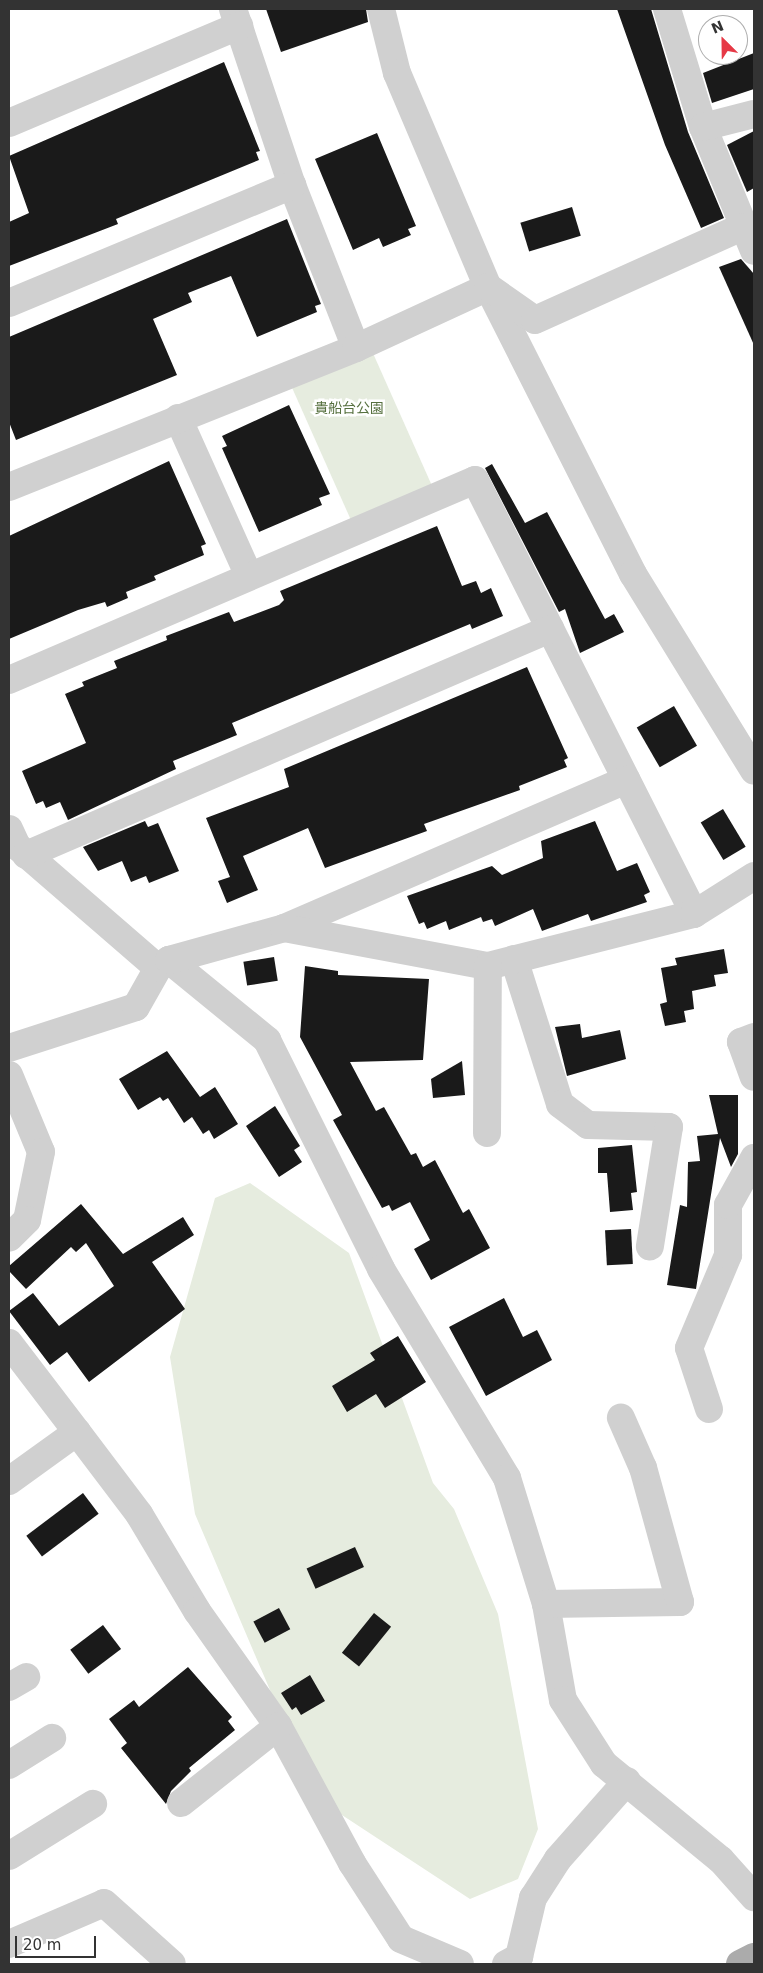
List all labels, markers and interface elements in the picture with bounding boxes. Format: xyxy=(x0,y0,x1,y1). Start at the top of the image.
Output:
north arrow xyxy=(698,15,748,65)
text: N xyxy=(709,17,726,37)
park label: 貴船台公園 xyxy=(314,400,384,416)
scale bar xyxy=(18,1926,99,1958)
text: 20 m xyxy=(23,1936,61,1954)

